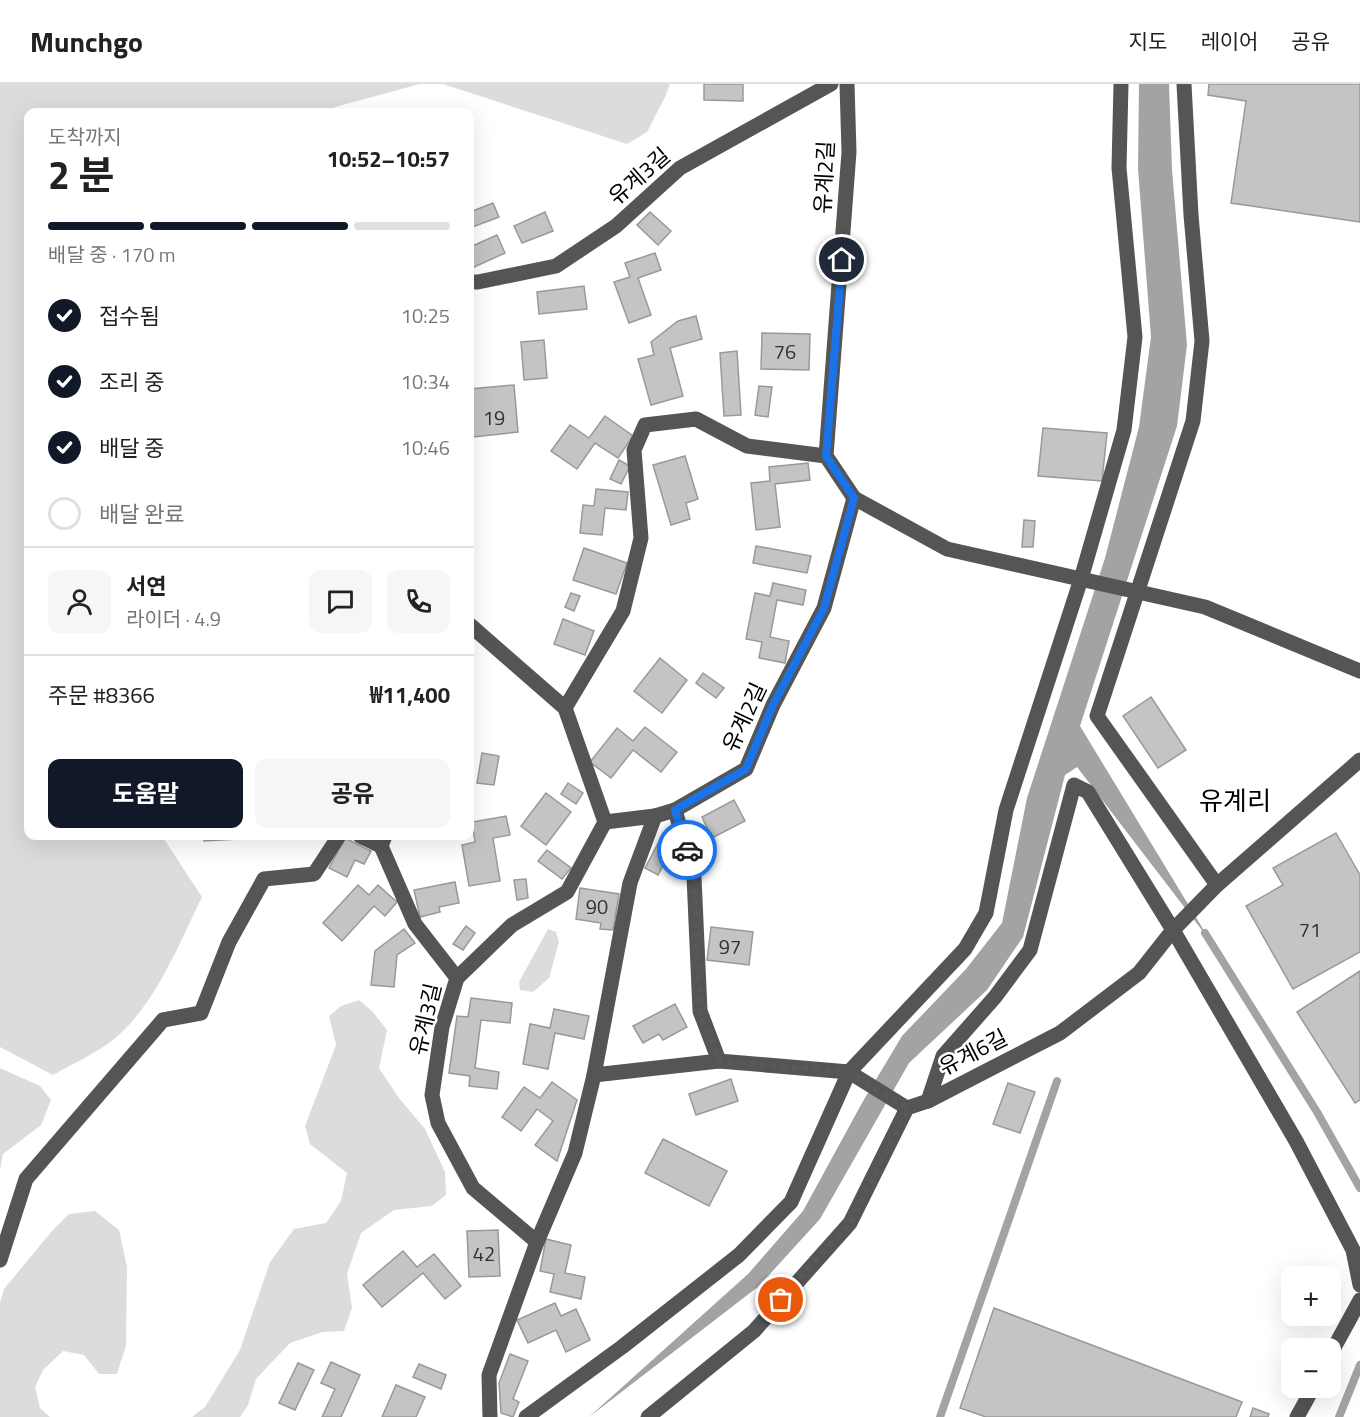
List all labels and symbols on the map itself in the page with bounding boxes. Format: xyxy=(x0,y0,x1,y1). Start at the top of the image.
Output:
street label: 유계3길 xyxy=(600,139,678,213)
street label: 유계2길 xyxy=(805,140,843,214)
pin xyxy=(816,234,867,285)
house number: 76 xyxy=(774,336,796,367)
house number: 19 xyxy=(483,402,505,433)
street label: 유계2길 xyxy=(713,677,775,757)
district label: 유계리 xyxy=(1199,781,1271,820)
courier xyxy=(657,820,717,880)
house number: 90 xyxy=(586,891,608,922)
house number: 71 xyxy=(1299,914,1321,945)
house number: 97 xyxy=(719,931,741,962)
street label: 유계3길 xyxy=(400,980,450,1058)
street label: 유계6길 xyxy=(933,1020,1013,1084)
house number: 42 xyxy=(473,1238,495,1269)
pin xyxy=(755,1274,806,1325)

